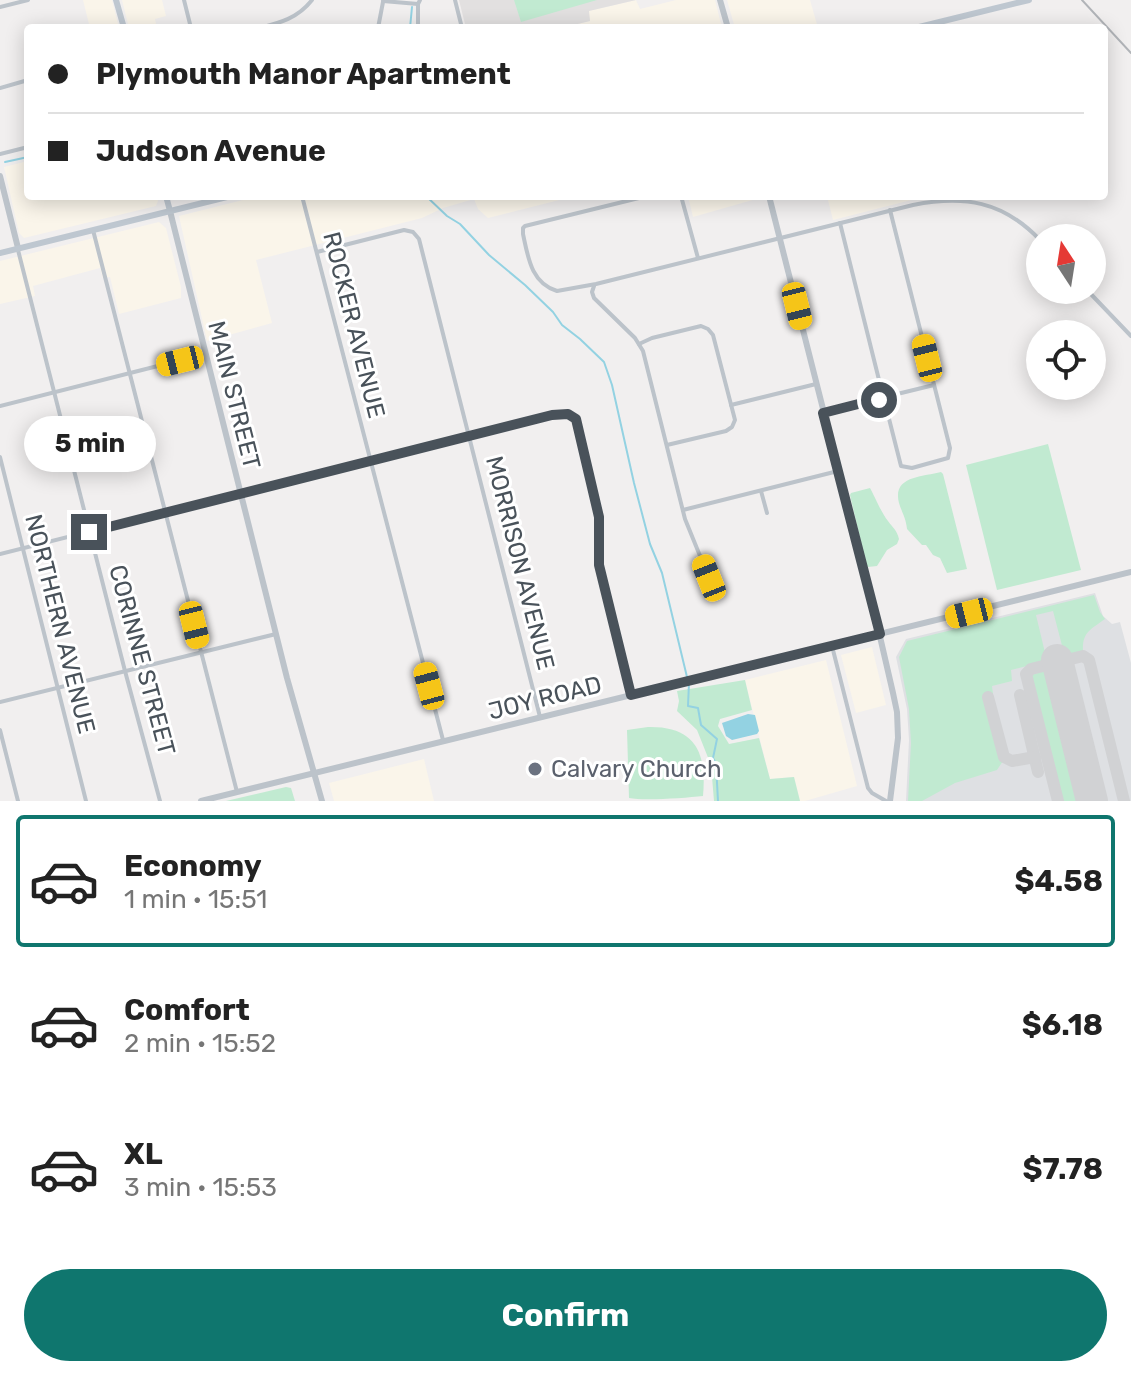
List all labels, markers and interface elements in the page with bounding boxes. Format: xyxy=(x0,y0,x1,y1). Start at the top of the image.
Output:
text: Plymouth Manor Apartment xyxy=(96,56,511,92)
text: Judson Avenue xyxy=(96,133,326,169)
north arrow xyxy=(1026,224,1106,304)
map controls xyxy=(1026,224,1106,400)
street label: ROCKER AVENUE xyxy=(317,229,391,421)
car xyxy=(780,280,814,332)
street label: MAIN STREET xyxy=(202,318,266,472)
button: locate xyxy=(1026,320,1106,400)
car xyxy=(910,332,944,384)
car xyxy=(154,344,206,378)
route start xyxy=(861,382,897,418)
callout: 5 min xyxy=(23,416,155,472)
text: 5 min xyxy=(55,428,125,459)
street label: MORRISON AVENUE xyxy=(480,453,560,673)
street label: NORTHERN AVENUE xyxy=(19,512,101,736)
route end xyxy=(71,514,107,550)
car xyxy=(689,551,729,605)
street label: CORINNE STREET xyxy=(103,562,181,758)
car xyxy=(943,596,995,630)
car xyxy=(177,599,211,651)
car xyxy=(411,660,447,712)
street label: JOY ROAD xyxy=(485,670,605,726)
place label: Calvary Church xyxy=(551,755,722,783)
marker: Calvary Church xyxy=(526,760,544,778)
icon: car xyxy=(28,845,100,917)
text: Economy xyxy=(124,848,262,884)
text: $4.58 xyxy=(1014,863,1103,899)
text: 1 min · 15:51 xyxy=(124,884,267,915)
icon: car xyxy=(28,989,100,1061)
text: Comfort xyxy=(124,992,250,1028)
text: $6.18 xyxy=(1022,1007,1103,1043)
text: 2 min · 15:52 xyxy=(124,1028,276,1059)
icon: car xyxy=(28,1133,100,1205)
text: XL xyxy=(124,1136,163,1172)
text: $7.78 xyxy=(1022,1151,1103,1187)
text: 3 min · 15:53 xyxy=(124,1172,277,1203)
button: Confirm xyxy=(24,1269,1107,1361)

